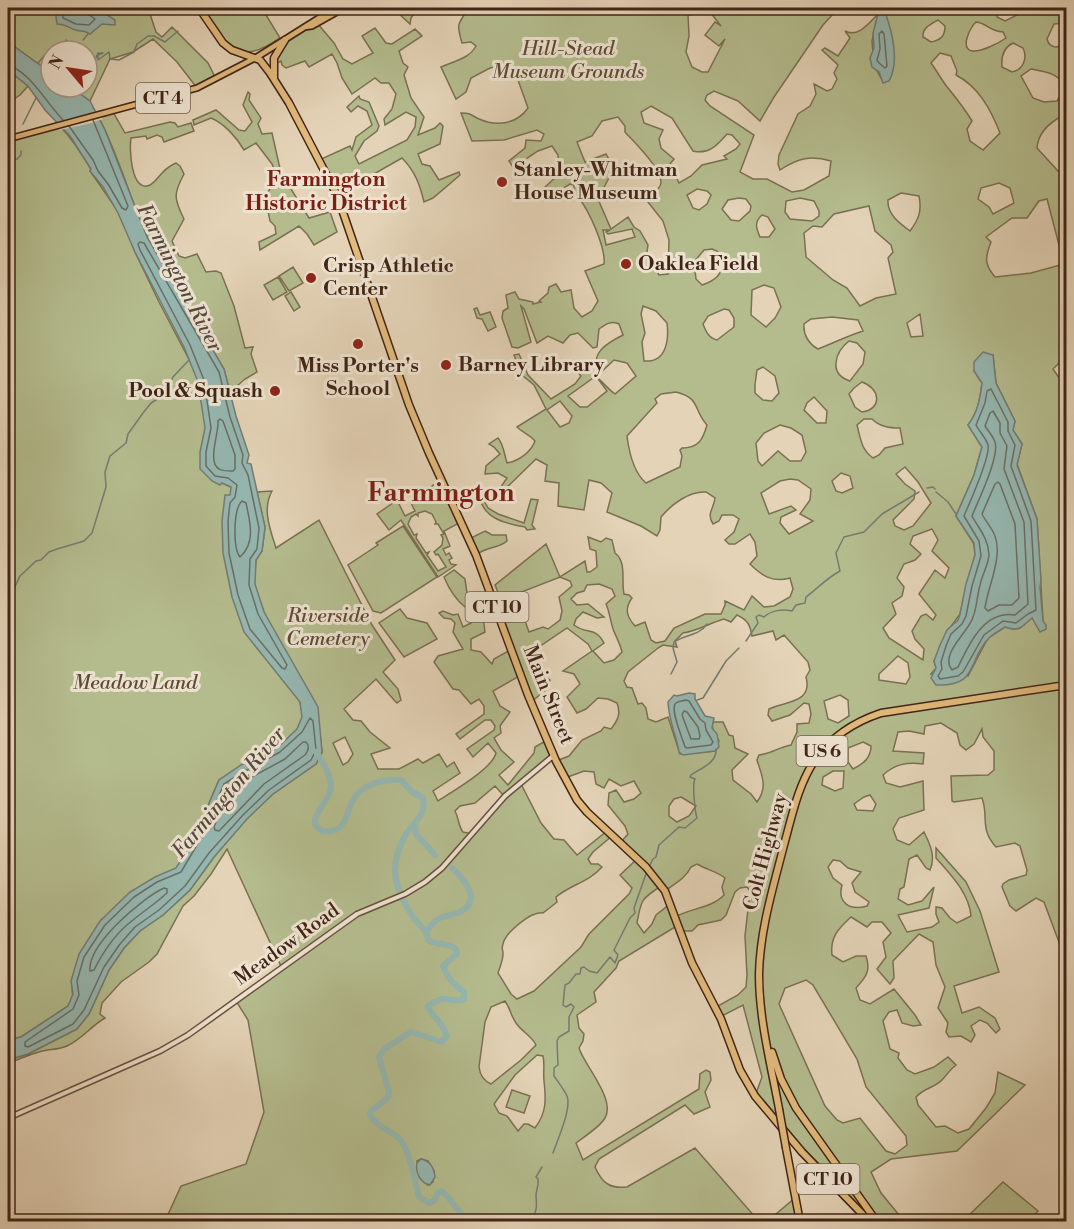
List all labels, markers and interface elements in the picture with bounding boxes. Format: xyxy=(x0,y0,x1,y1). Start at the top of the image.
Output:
park label: Hill-Stead Museum Grounds xyxy=(492,37,645,85)
north arrow xyxy=(39,39,99,99)
text: N xyxy=(45,52,69,73)
road number: CT 4 xyxy=(136,83,190,113)
place label: Stanley-Whitman House Museum xyxy=(514,158,678,206)
district label: Farmington Historic District xyxy=(245,167,407,217)
marker: Stanley-Whitman House Museum xyxy=(495,175,509,189)
water label: Farmington River xyxy=(130,199,228,358)
place label: Oaklea Field xyxy=(638,252,759,277)
place label: Crisp Athletic Center xyxy=(323,254,454,302)
marker: Oaklea Field xyxy=(619,257,633,271)
marker: Crisp Athletic Center xyxy=(304,271,318,285)
marker: Miss Porter's School xyxy=(351,337,365,351)
place label: Barney Library xyxy=(458,353,605,378)
place label: Miss Porter's School xyxy=(297,354,419,402)
marker: Barney Library xyxy=(439,358,453,372)
place label: Pool & Squash xyxy=(128,379,264,404)
marker: Pool & Squash xyxy=(268,384,282,398)
district label: Farmington xyxy=(367,477,515,509)
road number: CT 10 xyxy=(466,592,528,622)
park label: Riverside Cemetery xyxy=(286,604,370,652)
street label: Main Street xyxy=(517,642,579,748)
park label: Meadow Land xyxy=(73,671,198,696)
water label: Farmington River xyxy=(167,721,292,864)
road number: US 6 xyxy=(796,736,848,766)
street label: Colt Highway xyxy=(738,790,794,913)
street label: Meadow Road xyxy=(229,898,345,992)
road number: CT 10 xyxy=(796,1164,860,1194)

